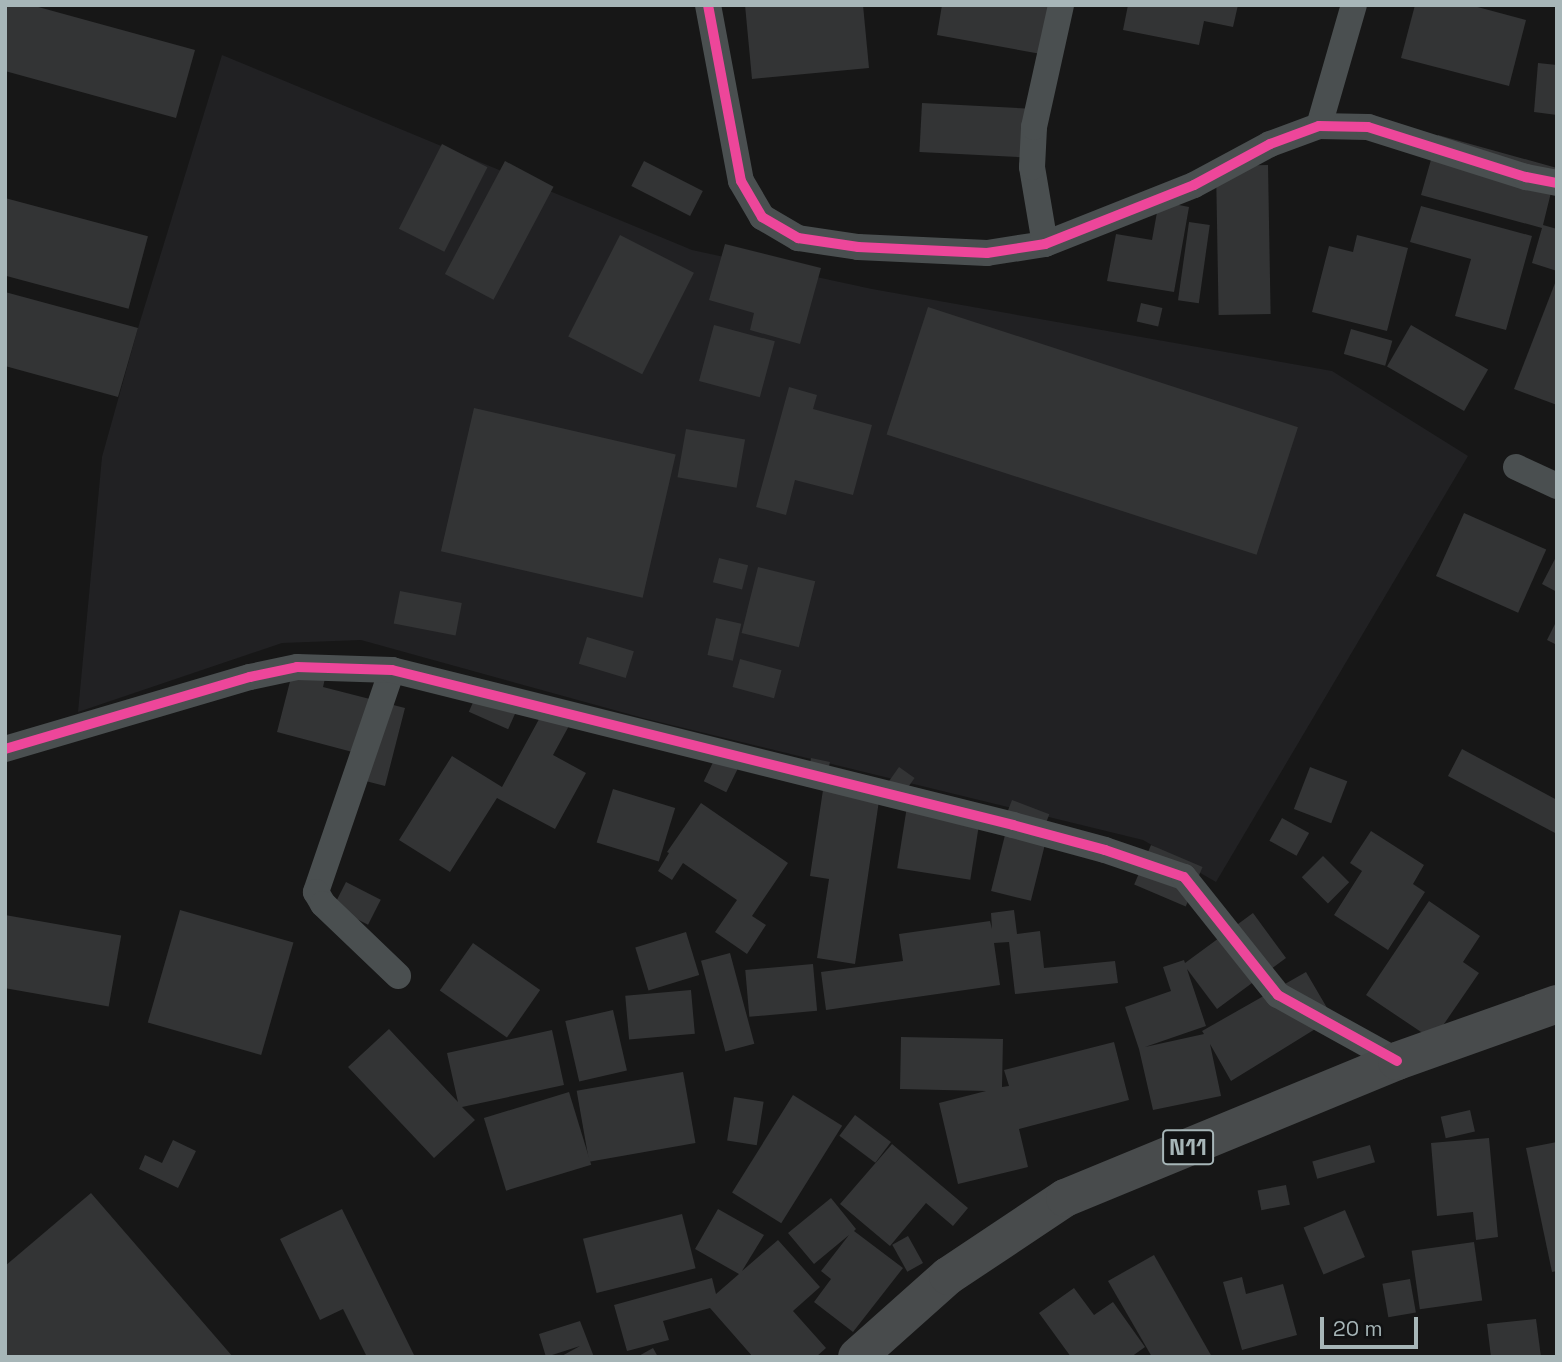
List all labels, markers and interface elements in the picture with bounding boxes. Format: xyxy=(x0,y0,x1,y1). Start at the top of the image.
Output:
road number: N11 xyxy=(1162,1126,1214,1168)
scale bar xyxy=(1324,1302,1422,1346)
text: 20 m xyxy=(1333,1315,1383,1342)

